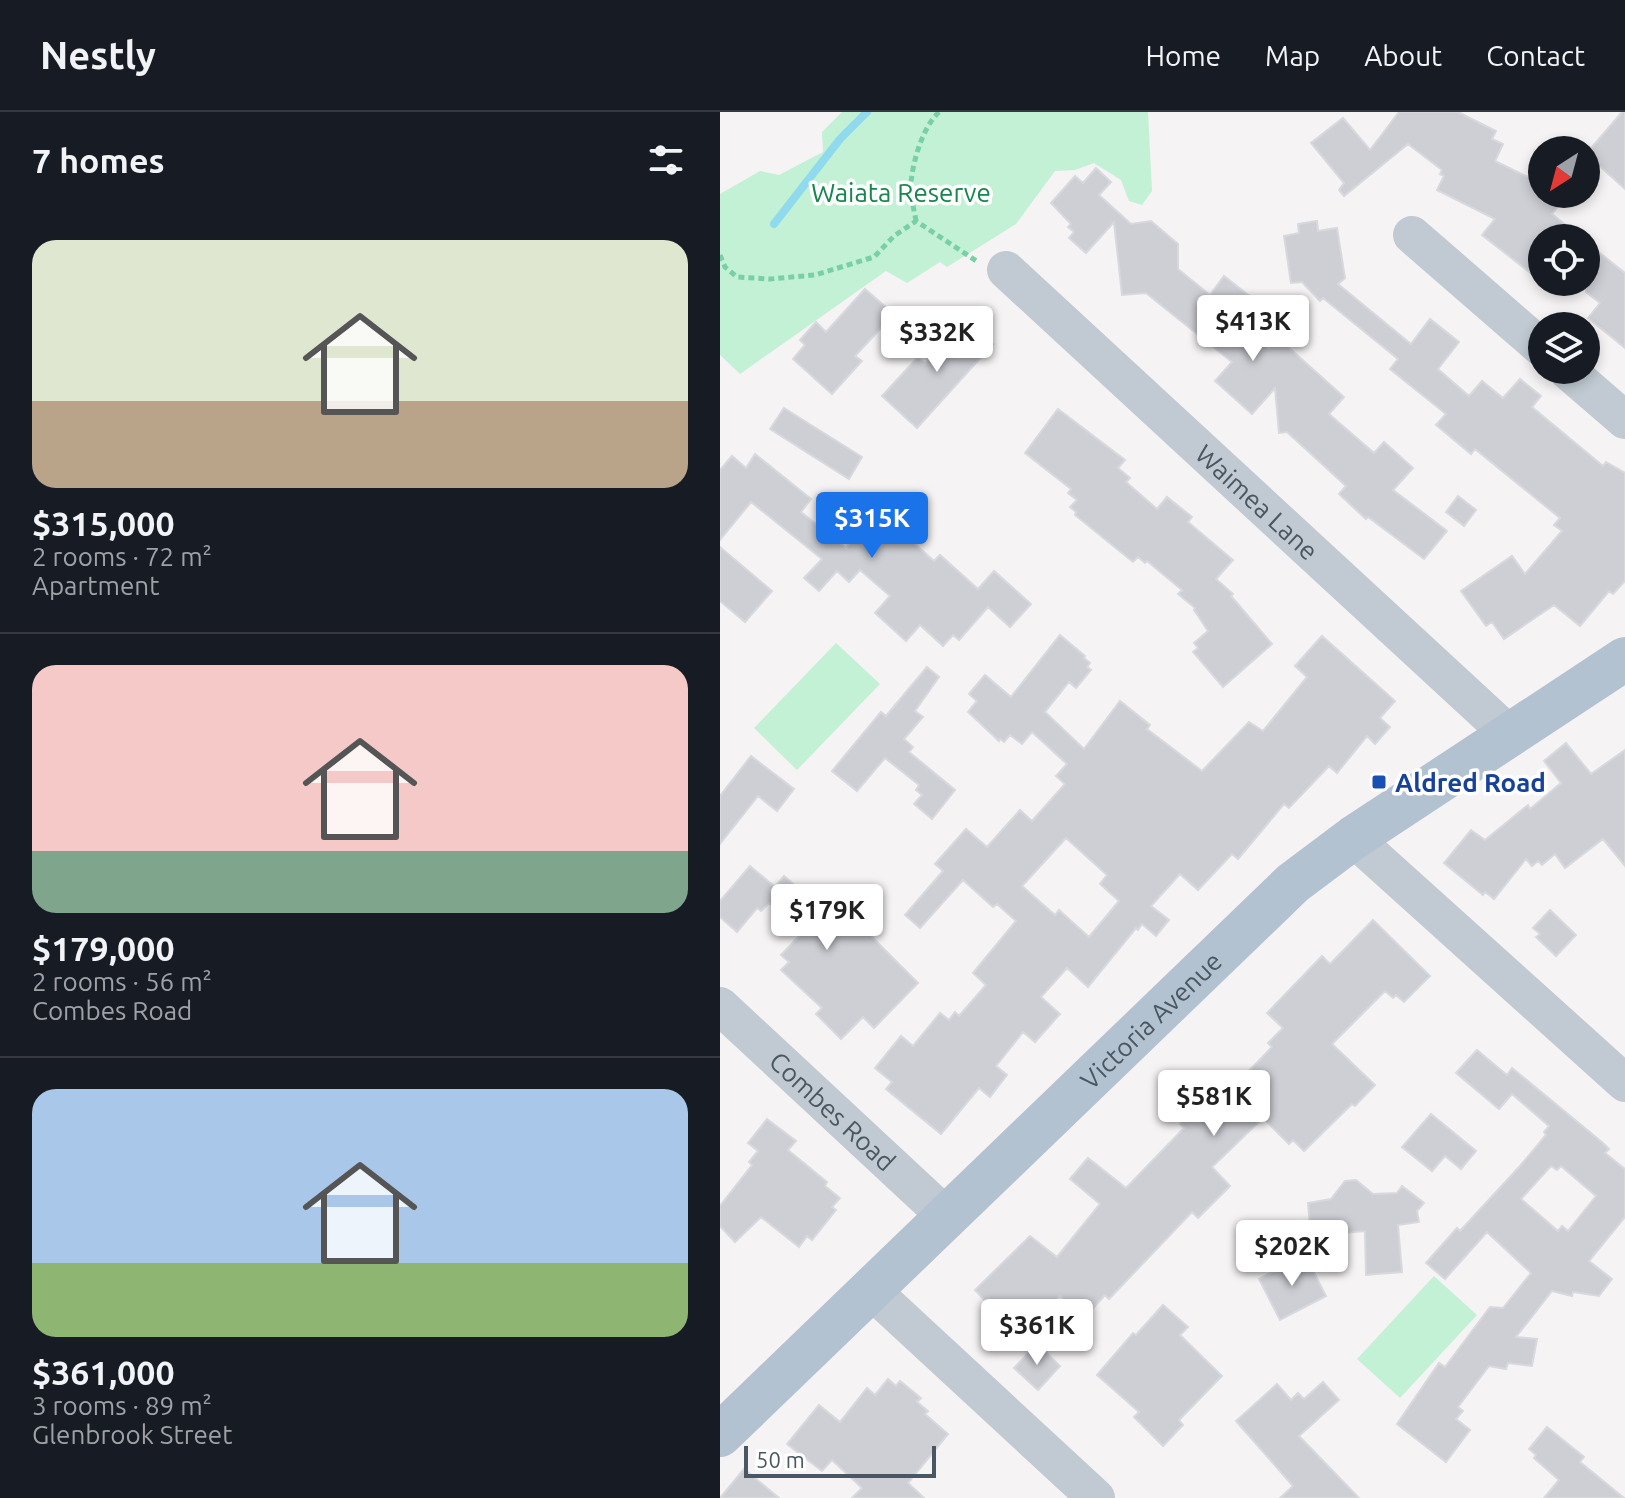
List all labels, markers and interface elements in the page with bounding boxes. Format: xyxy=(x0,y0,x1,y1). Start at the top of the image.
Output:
text: Nestly xyxy=(40,34,156,76)
text: Home xyxy=(1146,40,1221,71)
text: Map xyxy=(1265,40,1320,71)
text: About xyxy=(1364,40,1442,71)
text: Contact xyxy=(1486,40,1585,71)
north arrow xyxy=(1528,136,1600,208)
map controls xyxy=(1528,136,1600,384)
icon: filters xyxy=(644,138,688,182)
text: 7 homes xyxy=(32,141,165,179)
park label: Waiata Reserve xyxy=(811,178,991,207)
button: locate xyxy=(1528,224,1600,296)
icon: home xyxy=(288,292,432,436)
pin: $413K xyxy=(1197,295,1309,363)
pin: $332K xyxy=(881,306,993,374)
text: $413K xyxy=(1215,306,1291,335)
button: layers xyxy=(1528,312,1600,384)
text: $332K xyxy=(899,317,975,346)
street label: Waimea Lane xyxy=(1190,439,1324,565)
pin: $315K xyxy=(816,492,928,560)
text: $315K xyxy=(834,503,910,532)
text: $315,000 xyxy=(32,504,175,542)
text: 2 rooms · 72 m² xyxy=(32,542,212,571)
text: Apartment xyxy=(32,571,159,600)
icon: home xyxy=(288,717,432,861)
place label: Aldred Road xyxy=(1395,768,1546,797)
marker: Aldred Road xyxy=(1370,773,1388,791)
pin: $179K xyxy=(771,884,883,952)
text: $179K xyxy=(789,895,865,924)
text: $179,000 xyxy=(32,929,175,967)
street label: Victoria Avenue xyxy=(1074,946,1227,1095)
text: 2 rooms · 56 m² xyxy=(32,967,212,996)
text: Combes Road xyxy=(32,996,192,1025)
street label: Combes Road xyxy=(764,1046,901,1176)
pin: $581K xyxy=(1158,1070,1270,1138)
text: $581K xyxy=(1176,1081,1252,1110)
icon: home xyxy=(288,1141,432,1285)
pin: $202K xyxy=(1236,1220,1348,1288)
text: $202K xyxy=(1254,1231,1330,1260)
pin: $361K xyxy=(981,1299,1093,1367)
text: $361K xyxy=(999,1310,1075,1339)
text: $361,000 xyxy=(32,1353,175,1391)
text: 3 rooms · 89 m² xyxy=(32,1391,212,1420)
text: Glenbrook Street xyxy=(32,1420,232,1449)
scale bar xyxy=(744,1442,936,1478)
text: 50 m xyxy=(756,1447,805,1472)

